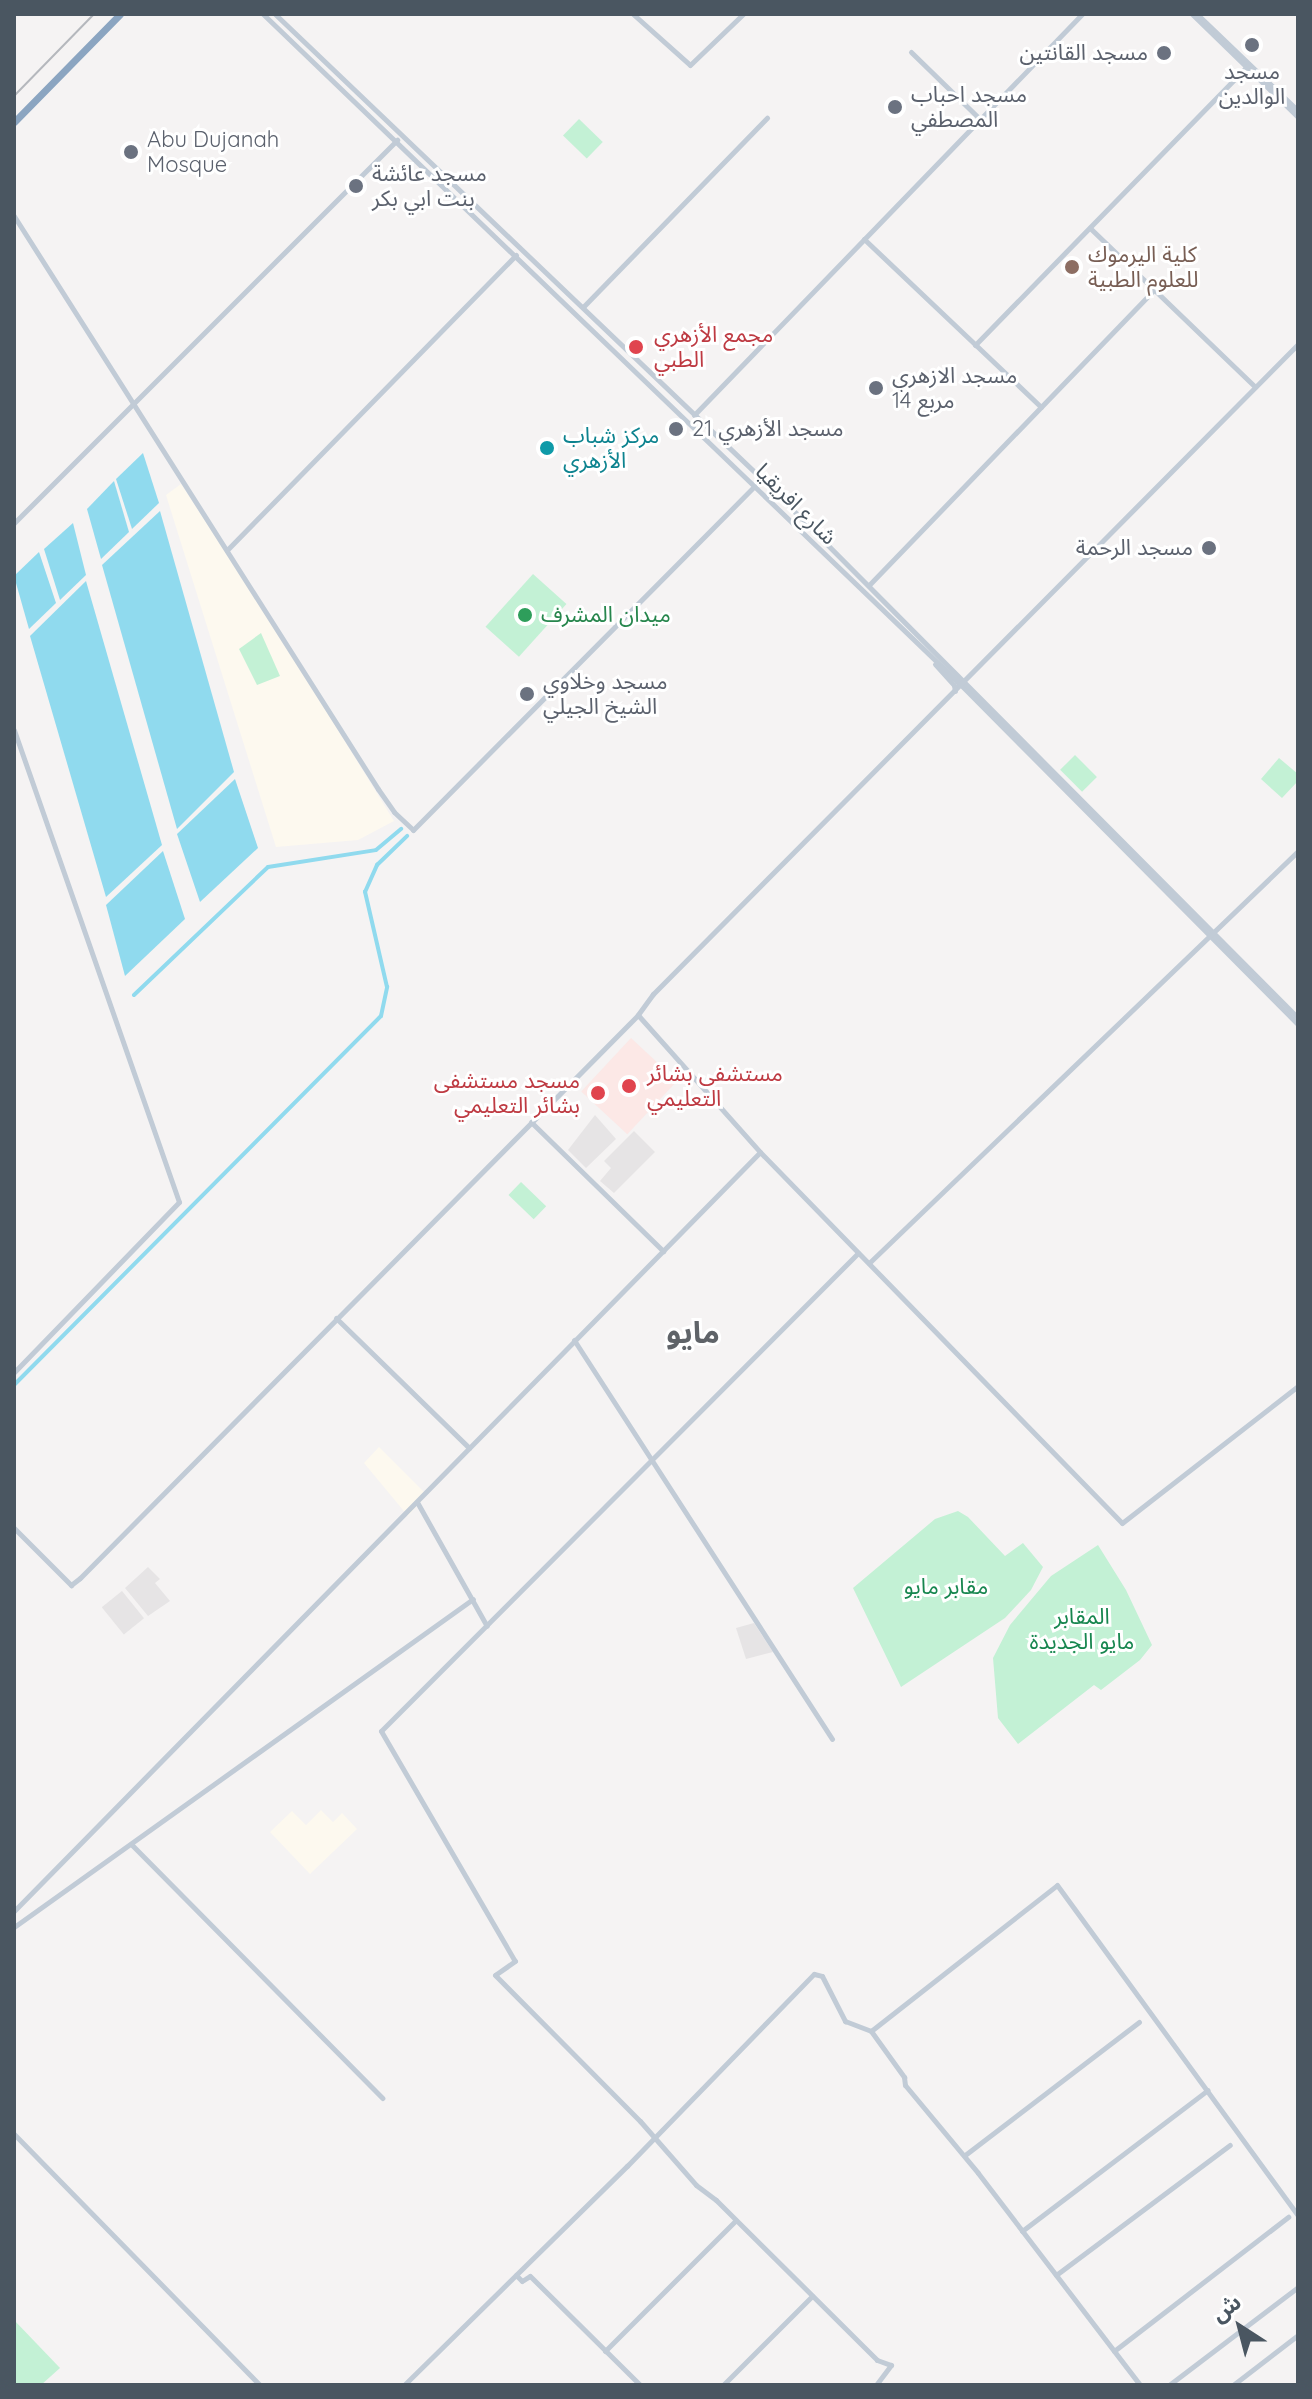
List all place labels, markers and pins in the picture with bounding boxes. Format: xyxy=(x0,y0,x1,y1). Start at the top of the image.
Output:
marker: مسجد الوالدين xyxy=(1243,36,1261,54)
place label: مسجد القانتين xyxy=(1019,40,1148,66)
marker: مسجد القانتين xyxy=(1155,44,1173,62)
place label: مسجد الوالدين xyxy=(1219,58,1285,110)
place label: مسجد احباب المصطفي xyxy=(911,81,1027,132)
marker: مسجد احباب المصطفي xyxy=(886,98,904,116)
place label: Abu Dujanah Mosque xyxy=(147,126,279,178)
marker: Abu Dujanah Mosque xyxy=(122,143,140,161)
place label: مسجد عائشة بنت ابي بكر xyxy=(372,160,487,212)
marker: مسجد عائشة بنت ابي بكر xyxy=(347,177,365,195)
place label: كلية اليرموك للعلوم الطبية xyxy=(1088,241,1198,292)
marker: كلية اليرموك للعلوم الطبية xyxy=(1063,258,1081,276)
place label: مجمع الأزهري الطبي xyxy=(654,321,773,372)
marker: مجمع الأزهري الطبي xyxy=(625,336,647,358)
place label: مسجد الازهري مربع 14 xyxy=(892,362,1017,414)
marker: مسجد الازهري مربع 14 xyxy=(867,379,885,397)
place label: مسجد الأزهري 21 xyxy=(692,416,844,442)
marker: مسجد الأزهري 21 xyxy=(667,420,685,438)
place label: مركز شباب الأزهري xyxy=(563,422,659,474)
marker: مركز شباب الأزهري xyxy=(538,439,556,457)
place label: مسجد الرحمة xyxy=(1076,535,1193,561)
marker: مسجد الرحمة xyxy=(1200,539,1218,557)
place label: ميدان المشرف xyxy=(541,602,671,628)
marker: ميدان المشرف xyxy=(516,606,534,624)
place label: مسجد وخلاوي الشيخ الجيلي xyxy=(543,668,667,720)
marker: مسجد وخلاوي الشيخ الجيلي xyxy=(518,685,536,703)
place label: مستشفى بشائر التعليمي xyxy=(647,1060,783,1112)
place label: مسجد مستشفى بشائر التعليمي xyxy=(434,1067,580,1118)
marker: مستشفى بشائر التعليمي xyxy=(618,1075,640,1097)
marker: مسجد مستشفى بشائر التعليمي xyxy=(587,1082,609,1104)

